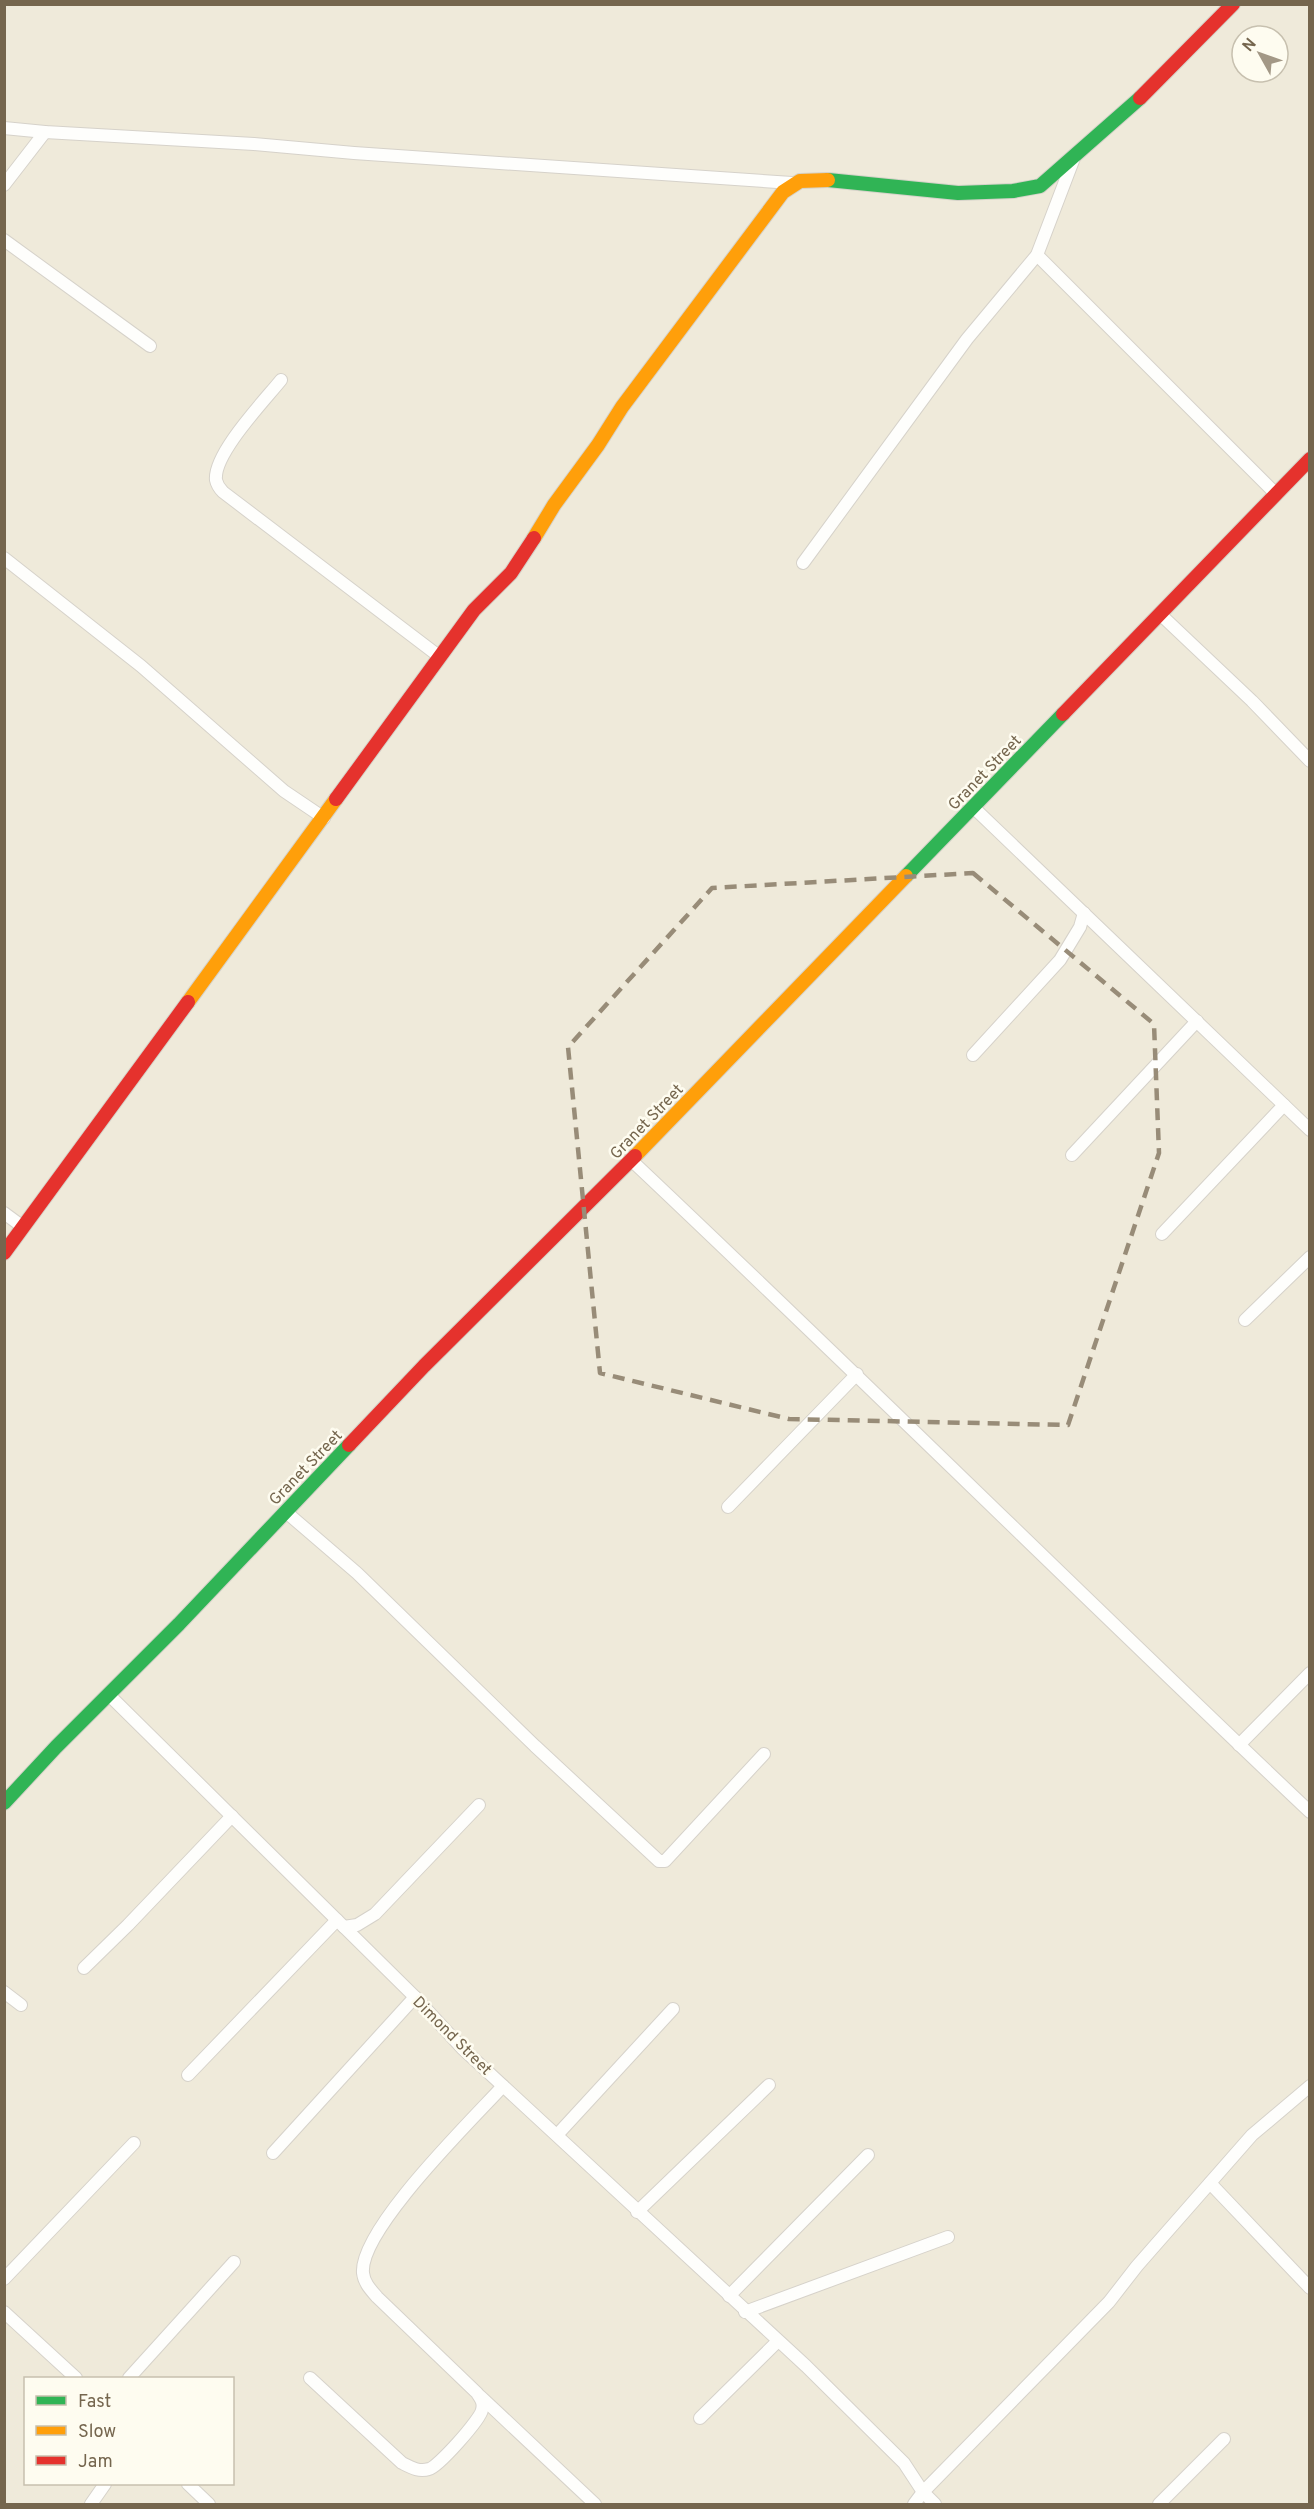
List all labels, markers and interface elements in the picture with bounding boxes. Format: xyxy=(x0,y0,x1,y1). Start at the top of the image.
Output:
north arrow xyxy=(1230,24,1290,84)
text: N xyxy=(1239,35,1261,56)
street label: Granet Street xyxy=(945,732,1026,815)
street label: Granet Street xyxy=(607,1081,688,1164)
street label: Granet Street xyxy=(266,1427,347,1510)
street label: Dimond Street xyxy=(408,1993,495,2080)
legend xyxy=(24,2377,234,2485)
text: Fast xyxy=(78,2391,111,2414)
text: Slow xyxy=(78,2421,116,2444)
text: Jam xyxy=(78,2451,113,2474)

